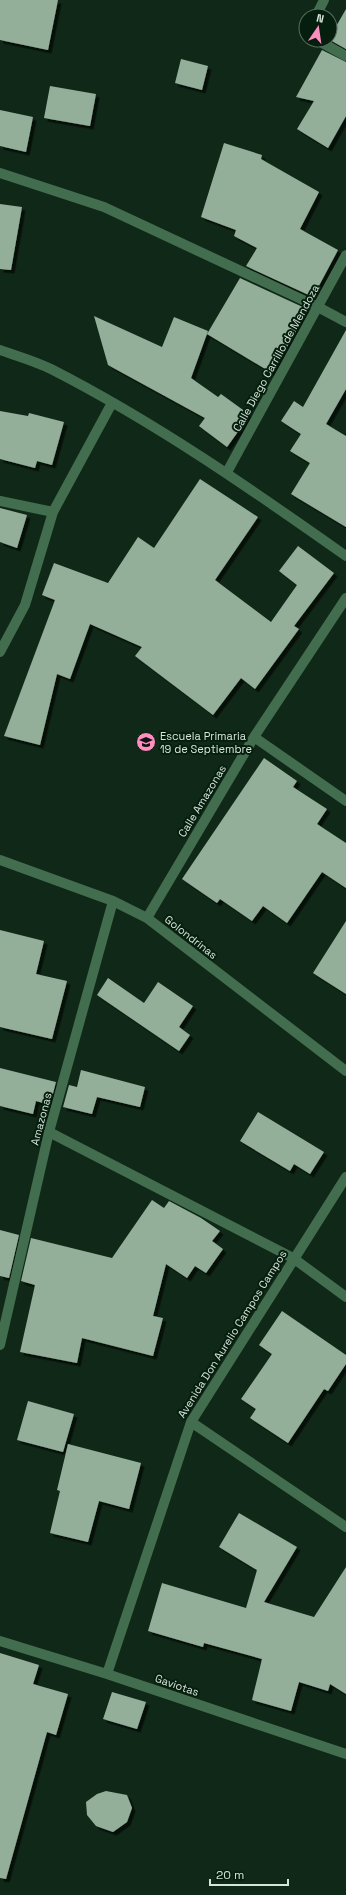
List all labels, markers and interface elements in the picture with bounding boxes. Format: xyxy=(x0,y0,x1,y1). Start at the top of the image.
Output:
north arrow xyxy=(298,8,338,48)
text: N xyxy=(315,11,325,26)
street label: Calle Diego Carrillo de Mendoza xyxy=(230,282,323,434)
place label: Escuela Primaria 19 de Septiembre xyxy=(160,729,252,756)
school or university icon: Escuela Primaria 19 de Septiembre xyxy=(135,731,157,753)
street label: Calle Amazonas xyxy=(175,762,229,840)
street label: Golondrinas xyxy=(162,912,220,962)
street label: Amazonas xyxy=(27,1091,55,1147)
street label: Avenida Don Aurelio Campos Campos xyxy=(174,1247,290,1420)
street label: Gaviotas xyxy=(153,1671,201,1699)
scale bar xyxy=(210,1861,288,1887)
text: 20 m xyxy=(216,1867,244,1883)

